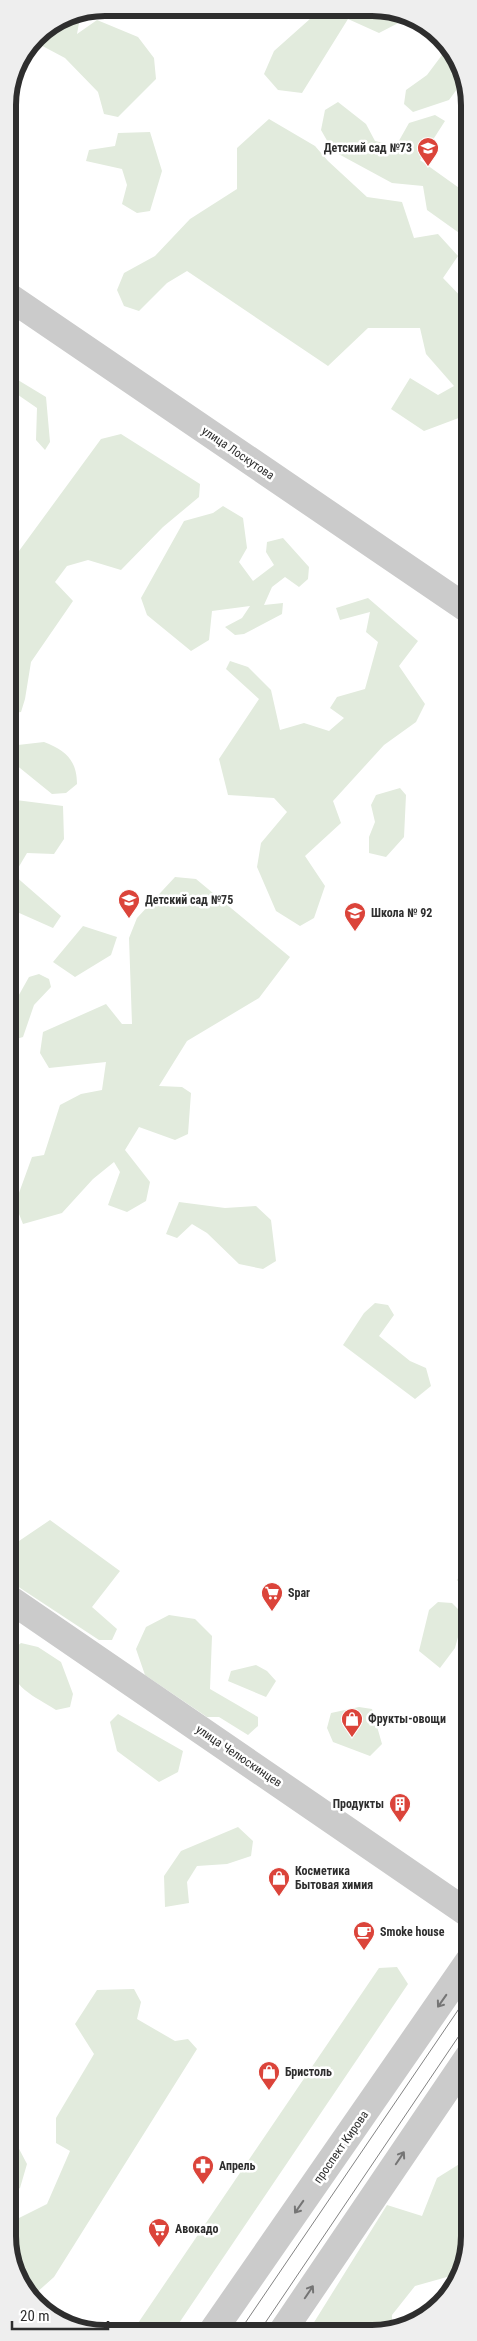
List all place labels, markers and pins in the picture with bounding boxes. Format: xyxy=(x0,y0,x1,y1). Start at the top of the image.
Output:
school or university icon: Детский сад №73 xyxy=(416,136,440,167)
place label: Детский сад №73 xyxy=(324,141,412,155)
school or university icon: Детский сад №75 xyxy=(117,888,141,919)
place label: Детский сад №75 xyxy=(145,893,233,907)
school or university icon: Школа № 92 xyxy=(343,901,367,932)
place label: Школа № 92 xyxy=(371,906,432,920)
supermarket icon: Spar xyxy=(260,1581,284,1612)
place label: Spar xyxy=(288,1586,310,1600)
shop icon: Фрукты-овощи xyxy=(340,1707,364,1738)
place label: Фрукты-овощи xyxy=(368,1712,446,1726)
building icon: Продукты xyxy=(388,1792,412,1823)
place label: Продукты xyxy=(333,1797,384,1811)
place label: Косметика Бытовая химия xyxy=(295,1864,373,1892)
shop icon: Косметика Бытовая химия xyxy=(267,1866,291,1897)
cafe icon: Smoke house xyxy=(352,1920,376,1951)
place label: Smoke house xyxy=(380,1925,445,1939)
shop icon: Бристоль xyxy=(257,2060,281,2091)
place label: Бристоль xyxy=(285,2065,332,2079)
pharmacy icon: Апрель xyxy=(191,2154,215,2185)
place label: Апрель xyxy=(219,2159,256,2173)
supermarket icon: Авокадо xyxy=(147,2217,171,2248)
place label: Авокадо xyxy=(175,2222,219,2236)

